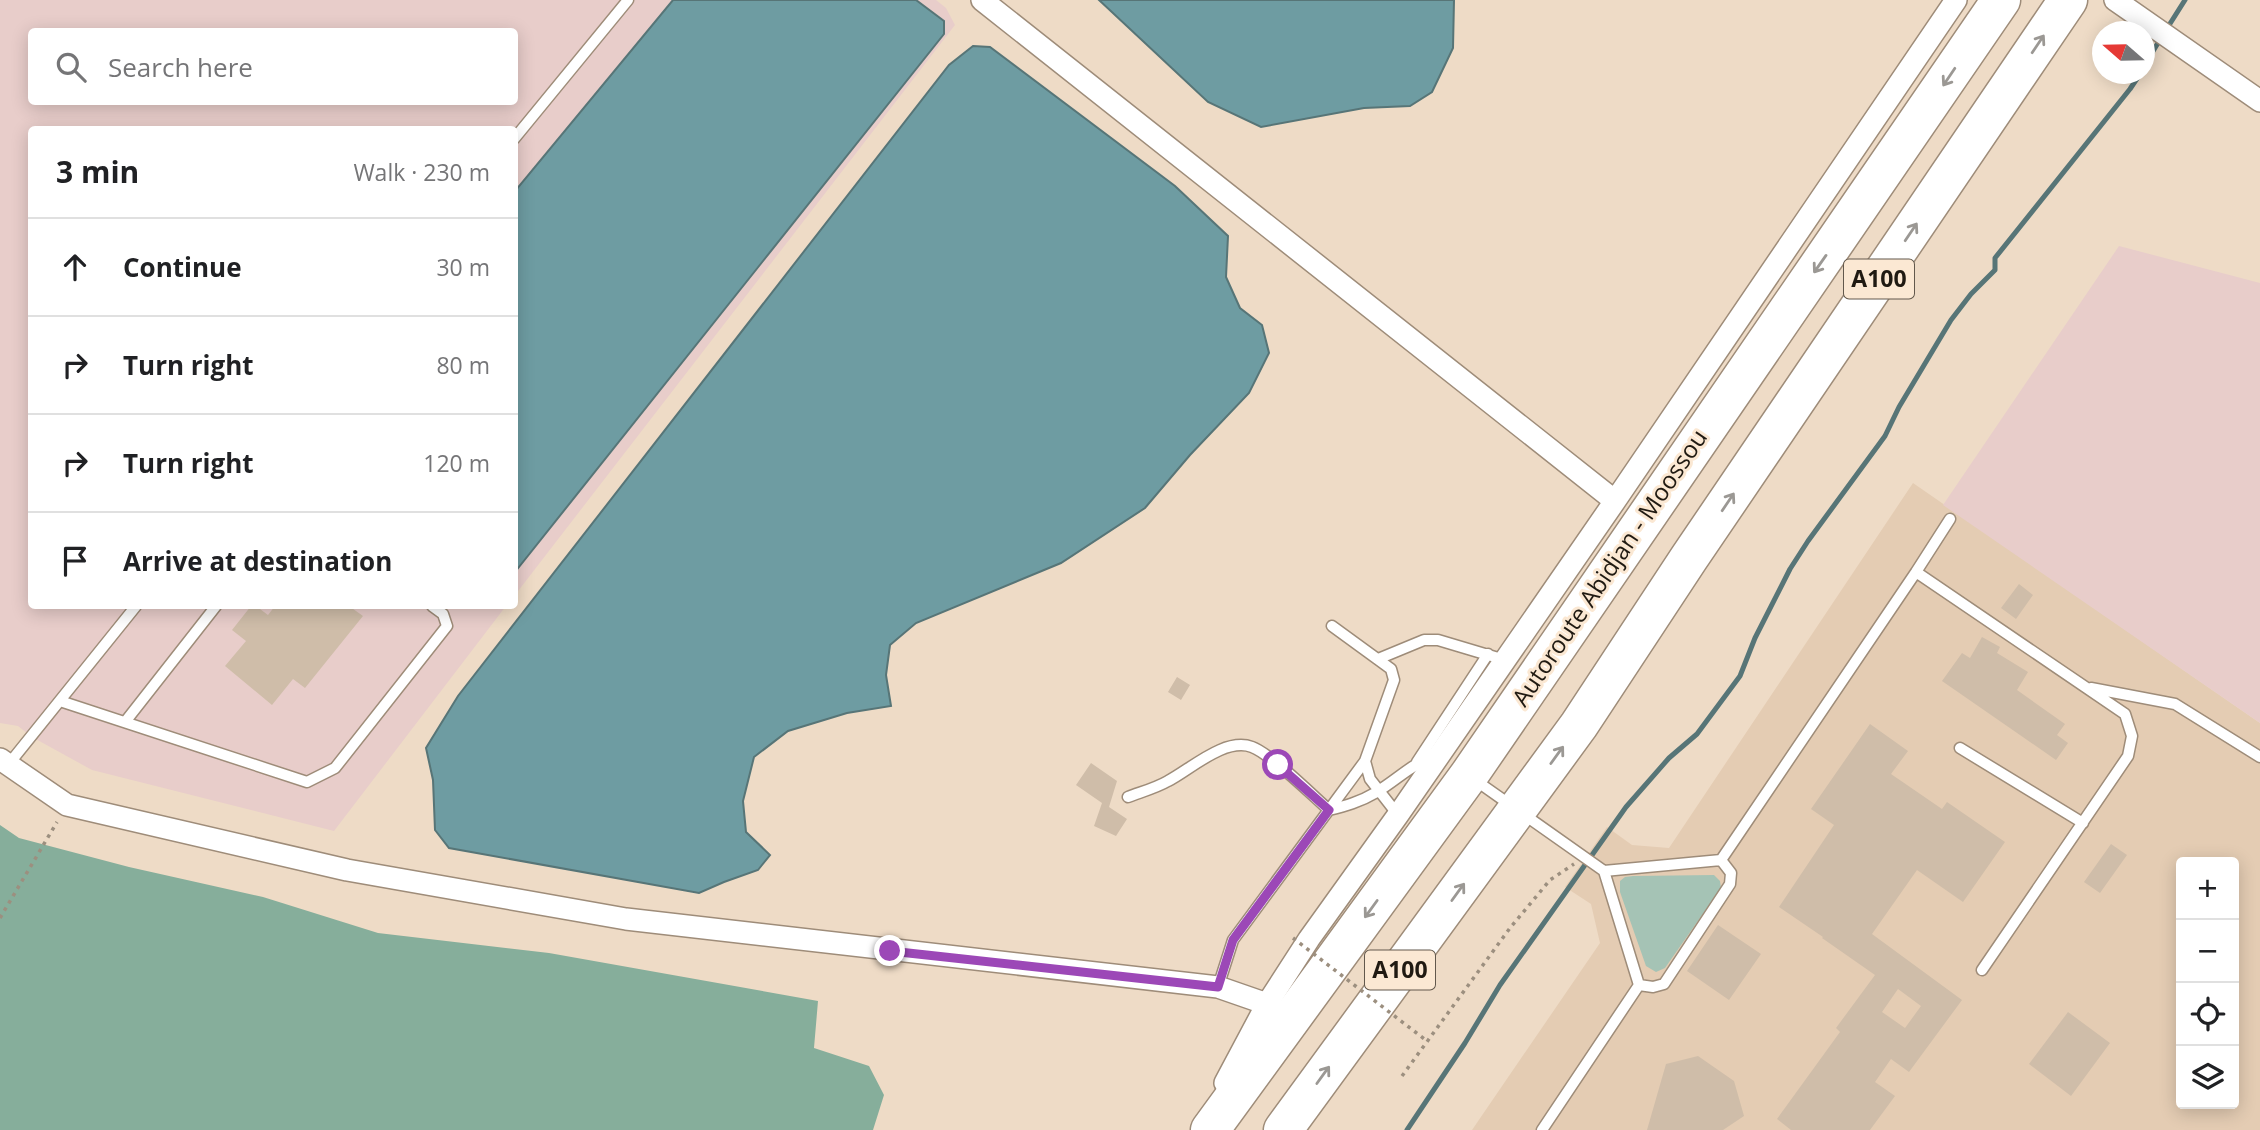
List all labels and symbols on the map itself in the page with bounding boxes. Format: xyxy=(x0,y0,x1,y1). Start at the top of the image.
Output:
north arrow xyxy=(2092,21,2155,84)
one-way arrow xyxy=(2031,35,2046,54)
one-way arrow xyxy=(1942,67,1956,86)
one-way arrow xyxy=(1904,223,1918,242)
one-way arrow xyxy=(1813,254,1827,273)
road number: A100 xyxy=(1844,260,1914,298)
street label: Autoroute Abidjan - Moossou xyxy=(1504,422,1714,712)
one-way arrow xyxy=(1721,492,1735,512)
one-way arrow xyxy=(1550,746,1564,765)
route start xyxy=(1262,749,1293,780)
one-way arrow xyxy=(1451,883,1465,902)
one-way arrow xyxy=(1364,899,1378,918)
route end xyxy=(874,935,905,966)
road number: A100 xyxy=(1365,951,1435,990)
one-way arrow xyxy=(1316,1066,1330,1085)

